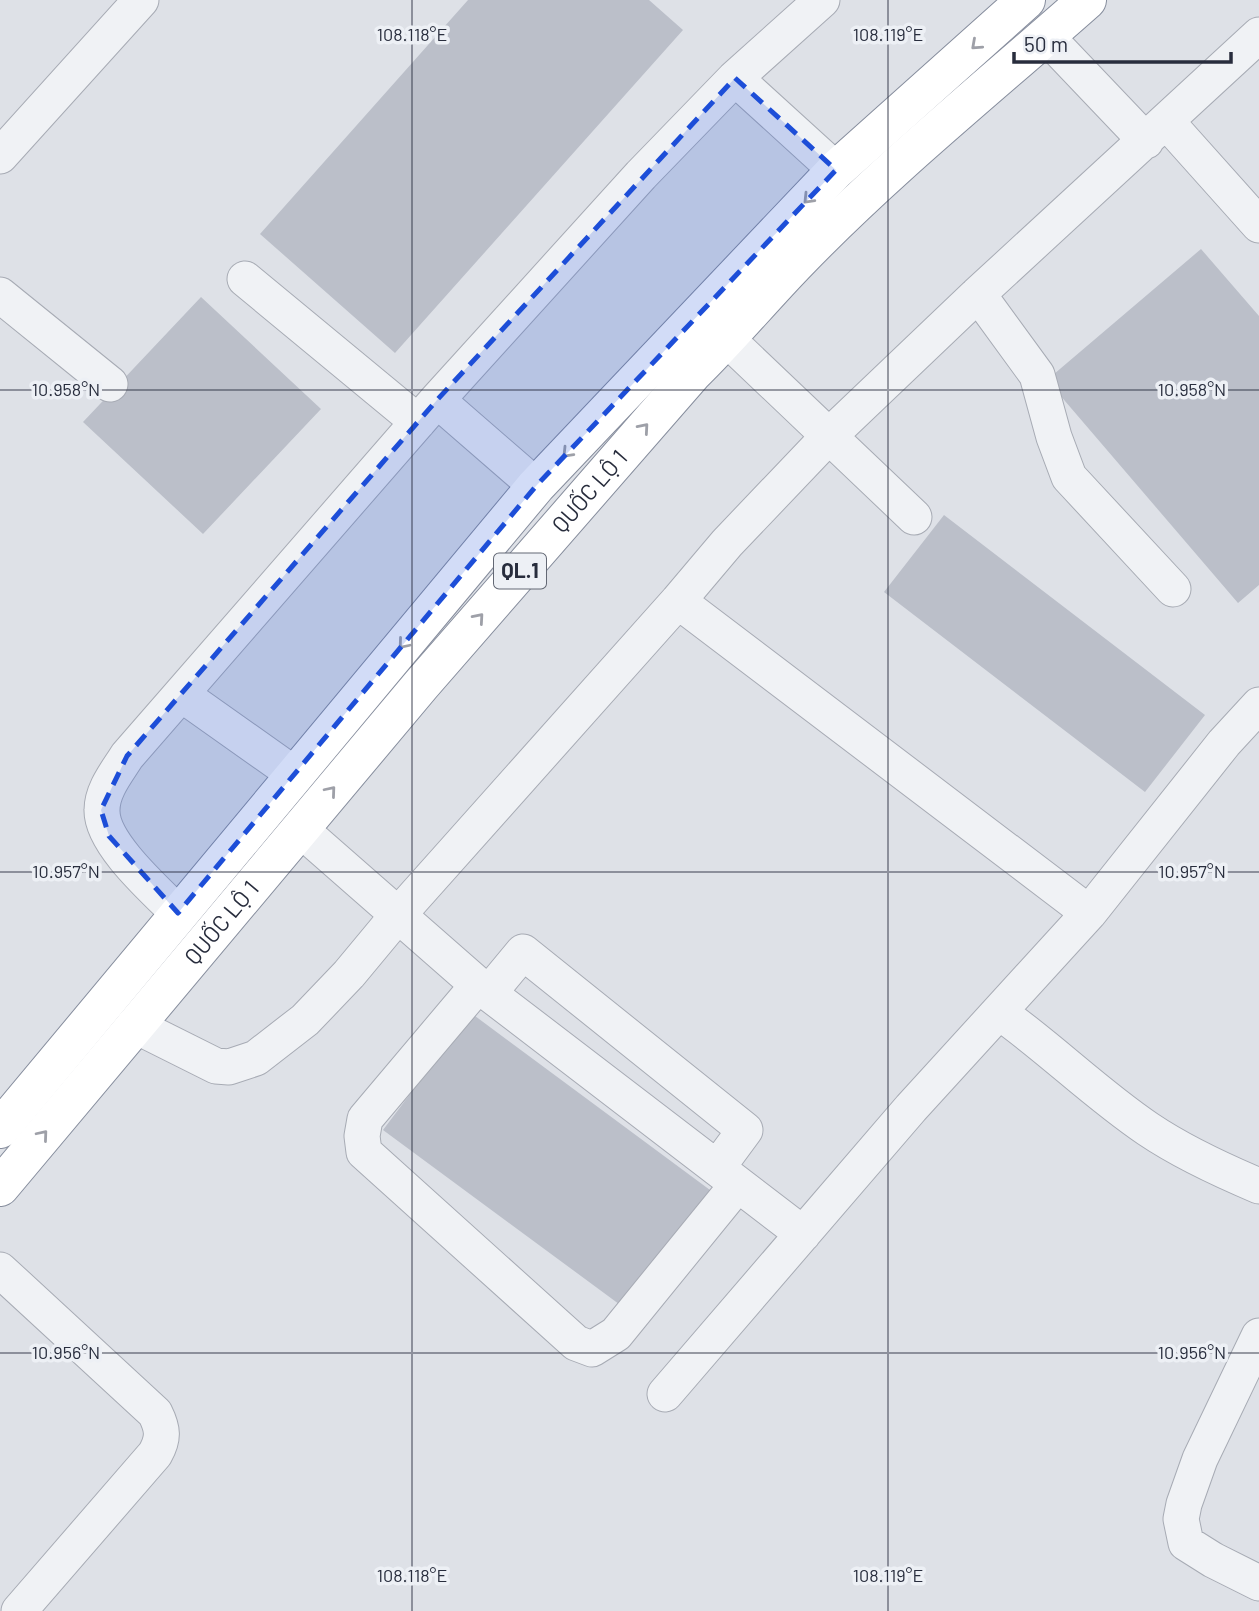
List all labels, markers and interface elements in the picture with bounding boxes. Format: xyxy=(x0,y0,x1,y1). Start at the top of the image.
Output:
scale bar xyxy=(1014,21,1231,65)
text: 108.118°E xyxy=(377,23,447,45)
text: 108.119°E xyxy=(853,23,923,45)
text: 50 m xyxy=(1024,31,1068,56)
one-way arrow xyxy=(971,37,984,50)
one-way arrow xyxy=(804,191,817,204)
text: 10.958°N xyxy=(32,378,100,400)
text: 10.958°N xyxy=(1158,378,1226,400)
one-way arrow xyxy=(636,423,648,436)
street label: QUỐC LỘ 1 xyxy=(545,444,633,538)
one-way arrow xyxy=(563,445,575,458)
road number: QL.1 xyxy=(494,554,546,588)
one-way arrow xyxy=(471,614,483,627)
one-way arrow xyxy=(399,636,411,649)
one-way arrow xyxy=(323,787,335,800)
text: 10.957°N xyxy=(32,860,100,882)
text: 10.957°N xyxy=(1158,860,1226,882)
street label: QUỐC LỘ 1 xyxy=(178,874,264,970)
one-way arrow xyxy=(35,1130,48,1142)
text: 10.956°N xyxy=(32,1341,100,1363)
text: 10.956°N xyxy=(1158,1341,1226,1363)
text: 108.118°E xyxy=(377,1564,447,1586)
text: 108.119°E xyxy=(853,1564,923,1586)

